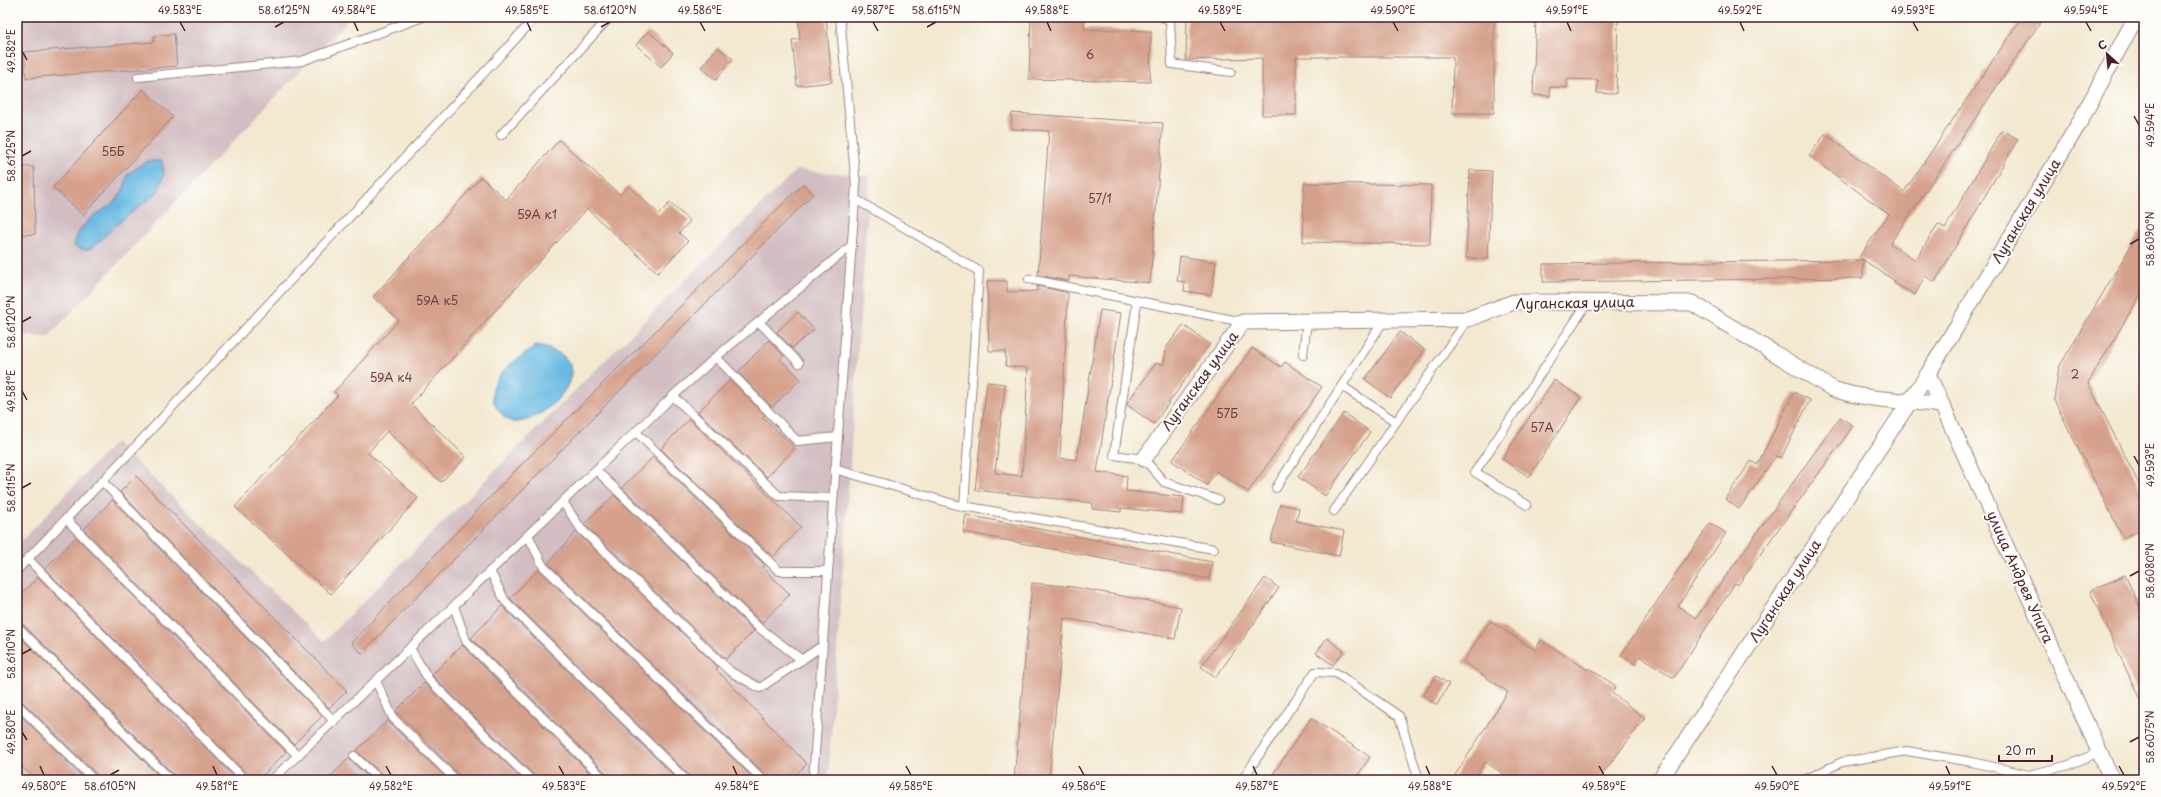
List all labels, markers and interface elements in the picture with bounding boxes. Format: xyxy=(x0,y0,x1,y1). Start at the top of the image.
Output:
text: 49.583°E xyxy=(158,2,202,17)
text: 58.6125°N xyxy=(258,2,310,17)
text: 49.584°E xyxy=(332,2,376,17)
text: 49.585°E xyxy=(505,2,549,17)
text: 58.6120°N xyxy=(584,2,637,17)
text: 49.586°E xyxy=(678,2,722,17)
text: 49.587°E xyxy=(851,2,895,17)
text: 58.6115°N xyxy=(912,2,961,17)
text: 49.588°E xyxy=(1025,2,1069,17)
text: 49.589°E xyxy=(1198,2,1242,17)
text: 49.590°E xyxy=(1370,2,1416,17)
text: 49.591°E xyxy=(1546,2,1588,17)
text: 49.592°E xyxy=(1718,2,1762,17)
text: 49.593°E xyxy=(1891,2,1935,17)
text: 49.594°E xyxy=(2064,2,2108,17)
text: 49.582°E xyxy=(3,29,18,73)
north arrow xyxy=(2087,34,2127,74)
text: С xyxy=(2095,35,2110,54)
house number: 6 xyxy=(1086,45,1094,63)
text: 49.594°E xyxy=(2142,103,2157,147)
text: 58.6125°N xyxy=(3,130,18,182)
house number: 55Б xyxy=(101,142,125,160)
street label: Луганская улица xyxy=(1986,154,2065,267)
house number: 57/1 xyxy=(1088,189,1112,207)
house number: 59А к1 xyxy=(517,205,557,223)
text: 58.6090°N xyxy=(2142,211,2157,266)
house number: 59А к5 xyxy=(416,291,458,309)
street label: Луганская улица xyxy=(1515,291,1635,314)
text: 58.6120°N xyxy=(3,295,18,348)
street label: Луганская улица xyxy=(1156,326,1243,435)
house number: 2 xyxy=(2071,365,2079,383)
house number: 59А к4 xyxy=(370,368,412,386)
text: 49.581°E xyxy=(3,370,18,412)
house number: 57Б xyxy=(1216,404,1238,422)
house number: 57А xyxy=(1530,418,1554,436)
text: 49.593°E xyxy=(2142,443,2157,487)
text: 58.6115°N xyxy=(3,463,18,512)
street label: улица Андрея Упита xyxy=(1982,507,2059,646)
street label: Луганская улица xyxy=(1743,535,1826,646)
text: 58.6080°N xyxy=(2142,543,2157,599)
text: 58.6110°N xyxy=(3,629,18,679)
text: 49.580°E xyxy=(3,709,18,755)
text: 58.6075°N xyxy=(2142,710,2157,764)
scale bar xyxy=(1999,737,2052,763)
text: 20 m xyxy=(2005,741,2036,759)
text: 49.580°E xyxy=(21,778,67,793)
text: 58.6105°N xyxy=(84,778,136,793)
text: 49.581°E xyxy=(196,778,238,793)
text: 49.582°E xyxy=(369,778,413,793)
text: 49.583°E xyxy=(542,778,586,793)
text: 49.584°E xyxy=(715,778,759,793)
text: 49.585°E xyxy=(889,778,933,793)
text: 49.586°E xyxy=(1062,778,1106,793)
text: 49.587°E xyxy=(1235,778,1279,793)
text: 49.588°E xyxy=(1408,778,1452,793)
text: 49.589°E xyxy=(1582,778,1626,793)
text: 49.590°E xyxy=(1754,778,1800,793)
text: 49.591°E xyxy=(1929,778,1971,793)
text: 49.592°E xyxy=(2102,778,2146,793)

